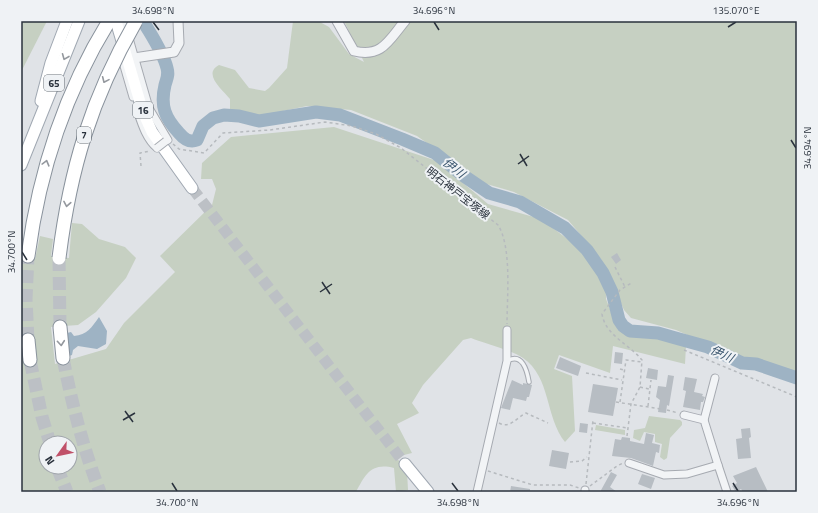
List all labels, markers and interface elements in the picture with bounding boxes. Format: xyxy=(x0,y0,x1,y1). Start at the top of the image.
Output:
text: 34.698°N xyxy=(132,3,174,18)
text: 34.696°N xyxy=(413,3,455,18)
text: 135.070°E xyxy=(713,3,760,18)
one-way arrow xyxy=(61,54,69,61)
road number: 65 xyxy=(44,75,64,91)
one-way arrow xyxy=(102,76,110,84)
road number: 16 xyxy=(133,102,153,118)
road number: 7 xyxy=(77,127,91,143)
text: 34.694°N xyxy=(800,127,815,169)
water label: 伊川 xyxy=(439,153,471,184)
one-way arrow xyxy=(41,160,50,167)
street label: 明石神戸宝塚線 xyxy=(423,163,493,223)
one-way arrow xyxy=(63,201,72,208)
text: 34.700°N xyxy=(4,231,19,273)
one-way arrow xyxy=(57,340,66,346)
water label: 伊川 xyxy=(707,340,739,368)
north arrow xyxy=(38,435,78,475)
text: N xyxy=(41,453,58,468)
text: 34.700°N xyxy=(156,495,198,510)
text: 34.698°N xyxy=(437,495,479,510)
text: 34.696°N xyxy=(717,495,759,510)

